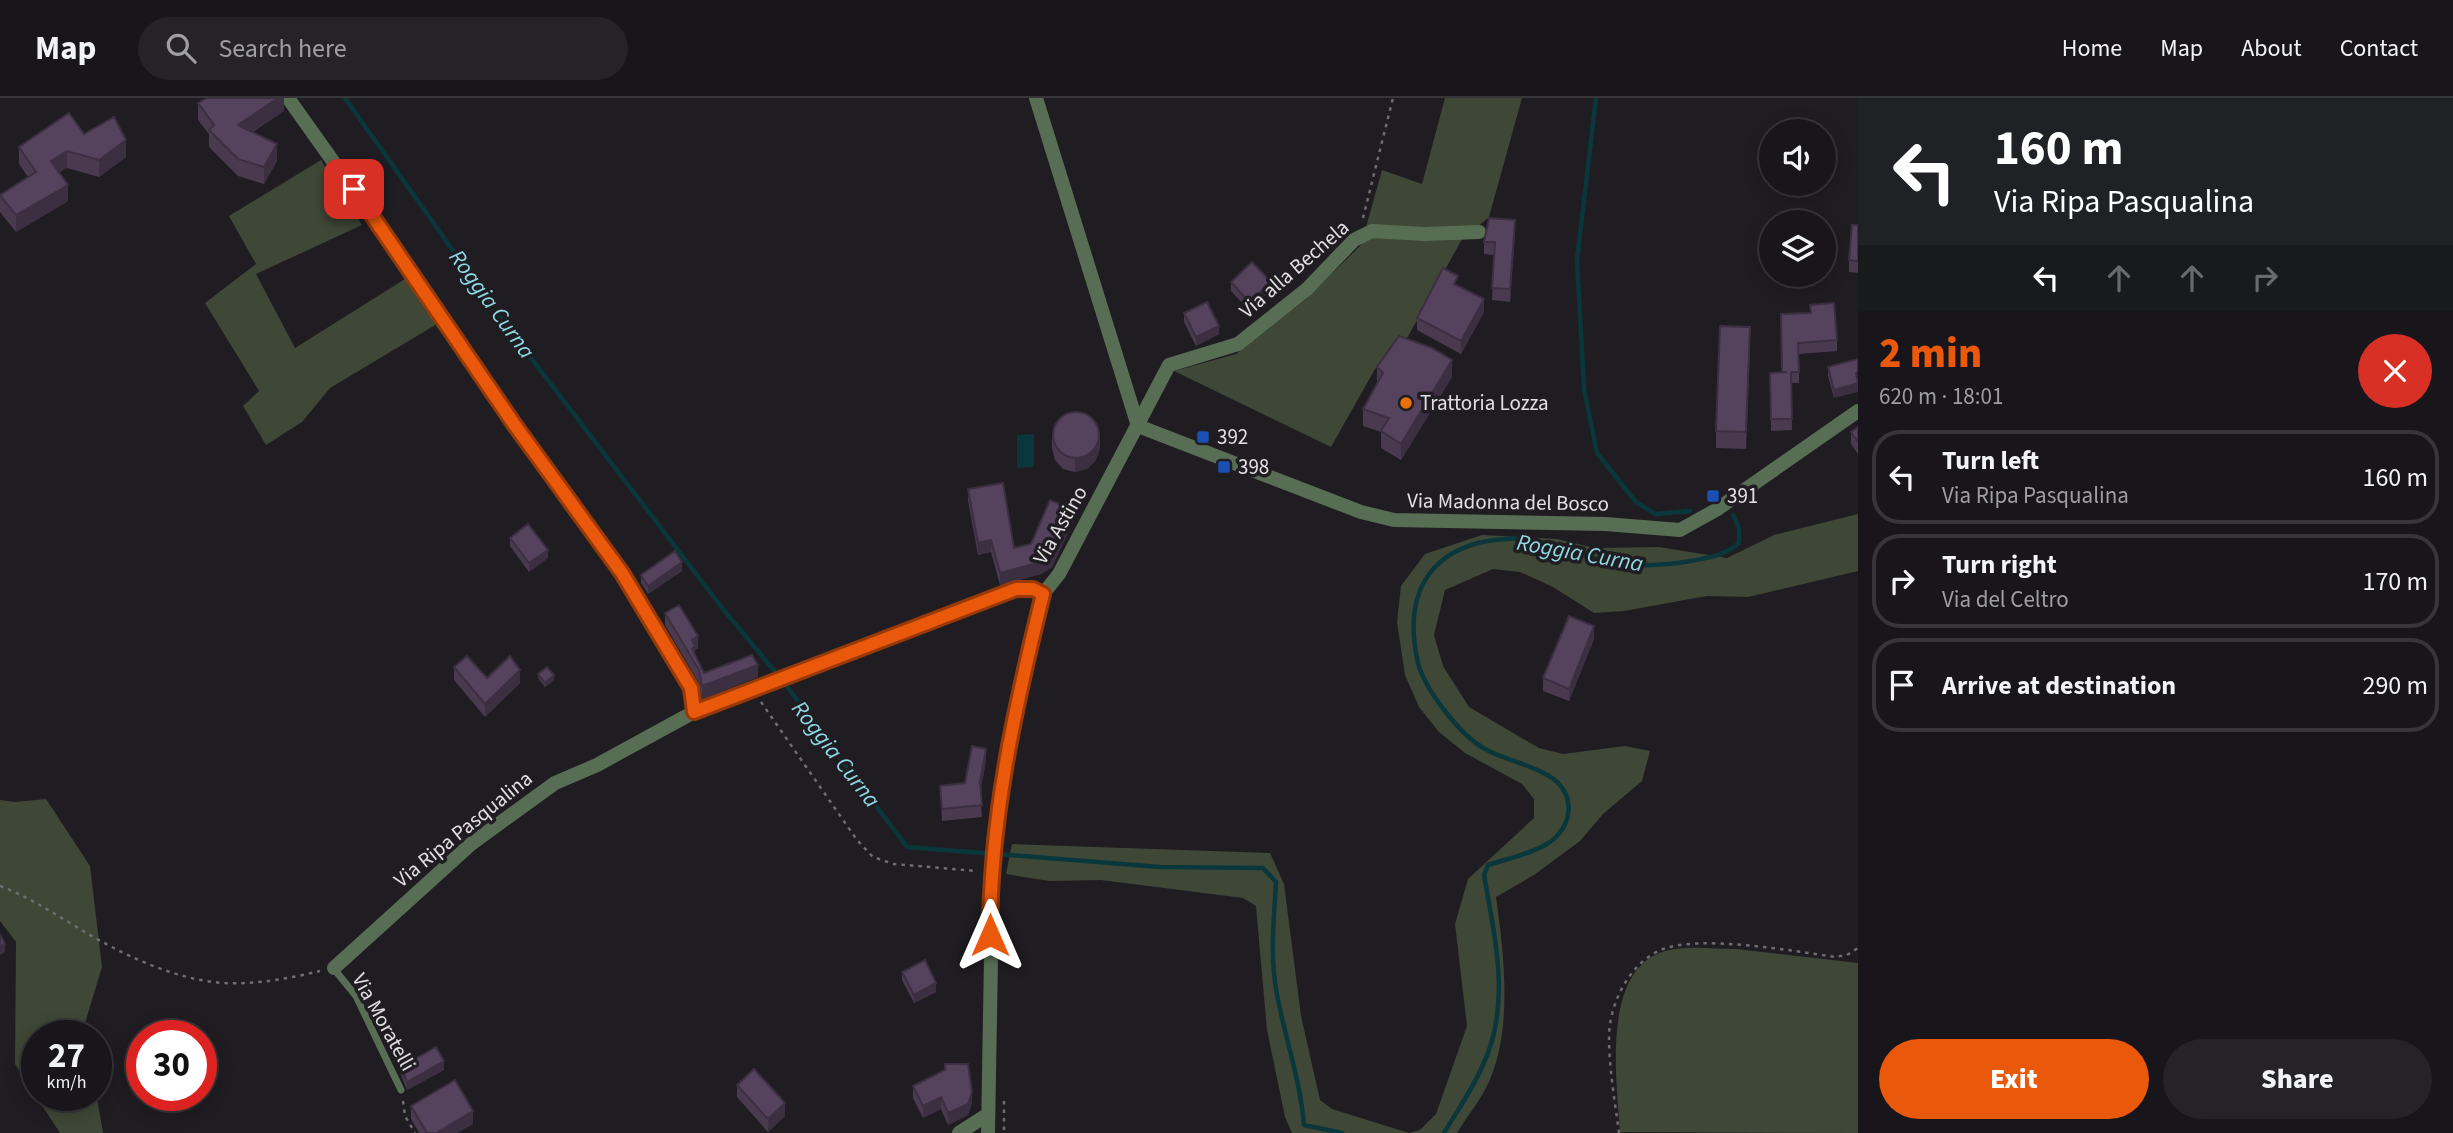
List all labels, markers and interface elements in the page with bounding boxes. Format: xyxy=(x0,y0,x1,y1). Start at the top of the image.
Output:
search box xyxy=(138,17,628,80)
text: Map xyxy=(35,25,96,72)
icon: search xyxy=(162,29,200,67)
text: Search here xyxy=(218,30,347,67)
text: Home xyxy=(2062,31,2122,66)
text: Map xyxy=(2160,31,2203,66)
text: About xyxy=(2241,31,2302,66)
text: Contact xyxy=(2340,31,2418,66)
text: 160 m xyxy=(1994,114,2123,184)
map controls xyxy=(1759,119,1836,287)
button: sound xyxy=(1759,119,1836,196)
icon: left xyxy=(1879,126,1970,217)
pin xyxy=(324,159,384,219)
icon: arrive xyxy=(335,170,373,208)
text: Via Ripa Pasqualina xyxy=(1994,179,2254,225)
button: layers xyxy=(1759,210,1836,287)
street label: Via alla Bechela xyxy=(1232,213,1356,325)
water label: Roggia Curna xyxy=(441,243,543,365)
icon: left xyxy=(2027,259,2065,297)
icon: ahead xyxy=(2100,259,2138,297)
icon: ahead xyxy=(2173,259,2211,297)
icon: right xyxy=(2246,259,2284,297)
text: 2 min xyxy=(1879,324,1982,384)
button: close xyxy=(2358,334,2432,408)
text: 620 m · 18:01 xyxy=(1879,380,2003,413)
place label: Trattoria Lozza xyxy=(1420,388,1549,418)
marker: Trattoria Lozza xyxy=(1398,395,1414,411)
place label: 392 xyxy=(1217,422,1248,452)
marker: 392 xyxy=(1195,429,1211,445)
text: Turn left xyxy=(1942,442,2039,479)
place label: 398 xyxy=(1238,452,1269,482)
icon: left xyxy=(1883,458,1921,496)
marker: 398 xyxy=(1216,459,1232,475)
text: 160 m xyxy=(2362,459,2428,496)
text: Via Ripa Pasqualina xyxy=(1942,479,2129,512)
street label: Via Astino xyxy=(1025,480,1095,570)
place label: 391 xyxy=(1727,481,1758,511)
street label: Via Madonna del Bosco xyxy=(1407,485,1609,519)
marker: 391 xyxy=(1705,488,1721,504)
water label: Roggia Curna xyxy=(1514,526,1646,580)
text: Turn right xyxy=(1942,546,2057,583)
icon: right xyxy=(1883,562,1921,600)
text: 170 m xyxy=(2362,563,2428,600)
text: Via del Celtro xyxy=(1942,583,2069,616)
icon: arrive xyxy=(1883,666,1921,704)
text: Arrive at destination xyxy=(1942,667,2176,704)
text: 290 m xyxy=(2362,667,2428,704)
water label: Roggia Curna xyxy=(784,693,888,815)
street label: Via Ripa Pasqualina xyxy=(387,764,539,894)
position arrow xyxy=(953,898,1027,972)
street label: Via Moratelli xyxy=(345,968,423,1076)
speed limit sign: 30 xyxy=(126,1020,217,1111)
text: 27 xyxy=(48,1031,85,1081)
button: Exit xyxy=(1879,1039,2149,1119)
button: Share xyxy=(2163,1039,2432,1119)
text: km/h xyxy=(47,1070,86,1095)

